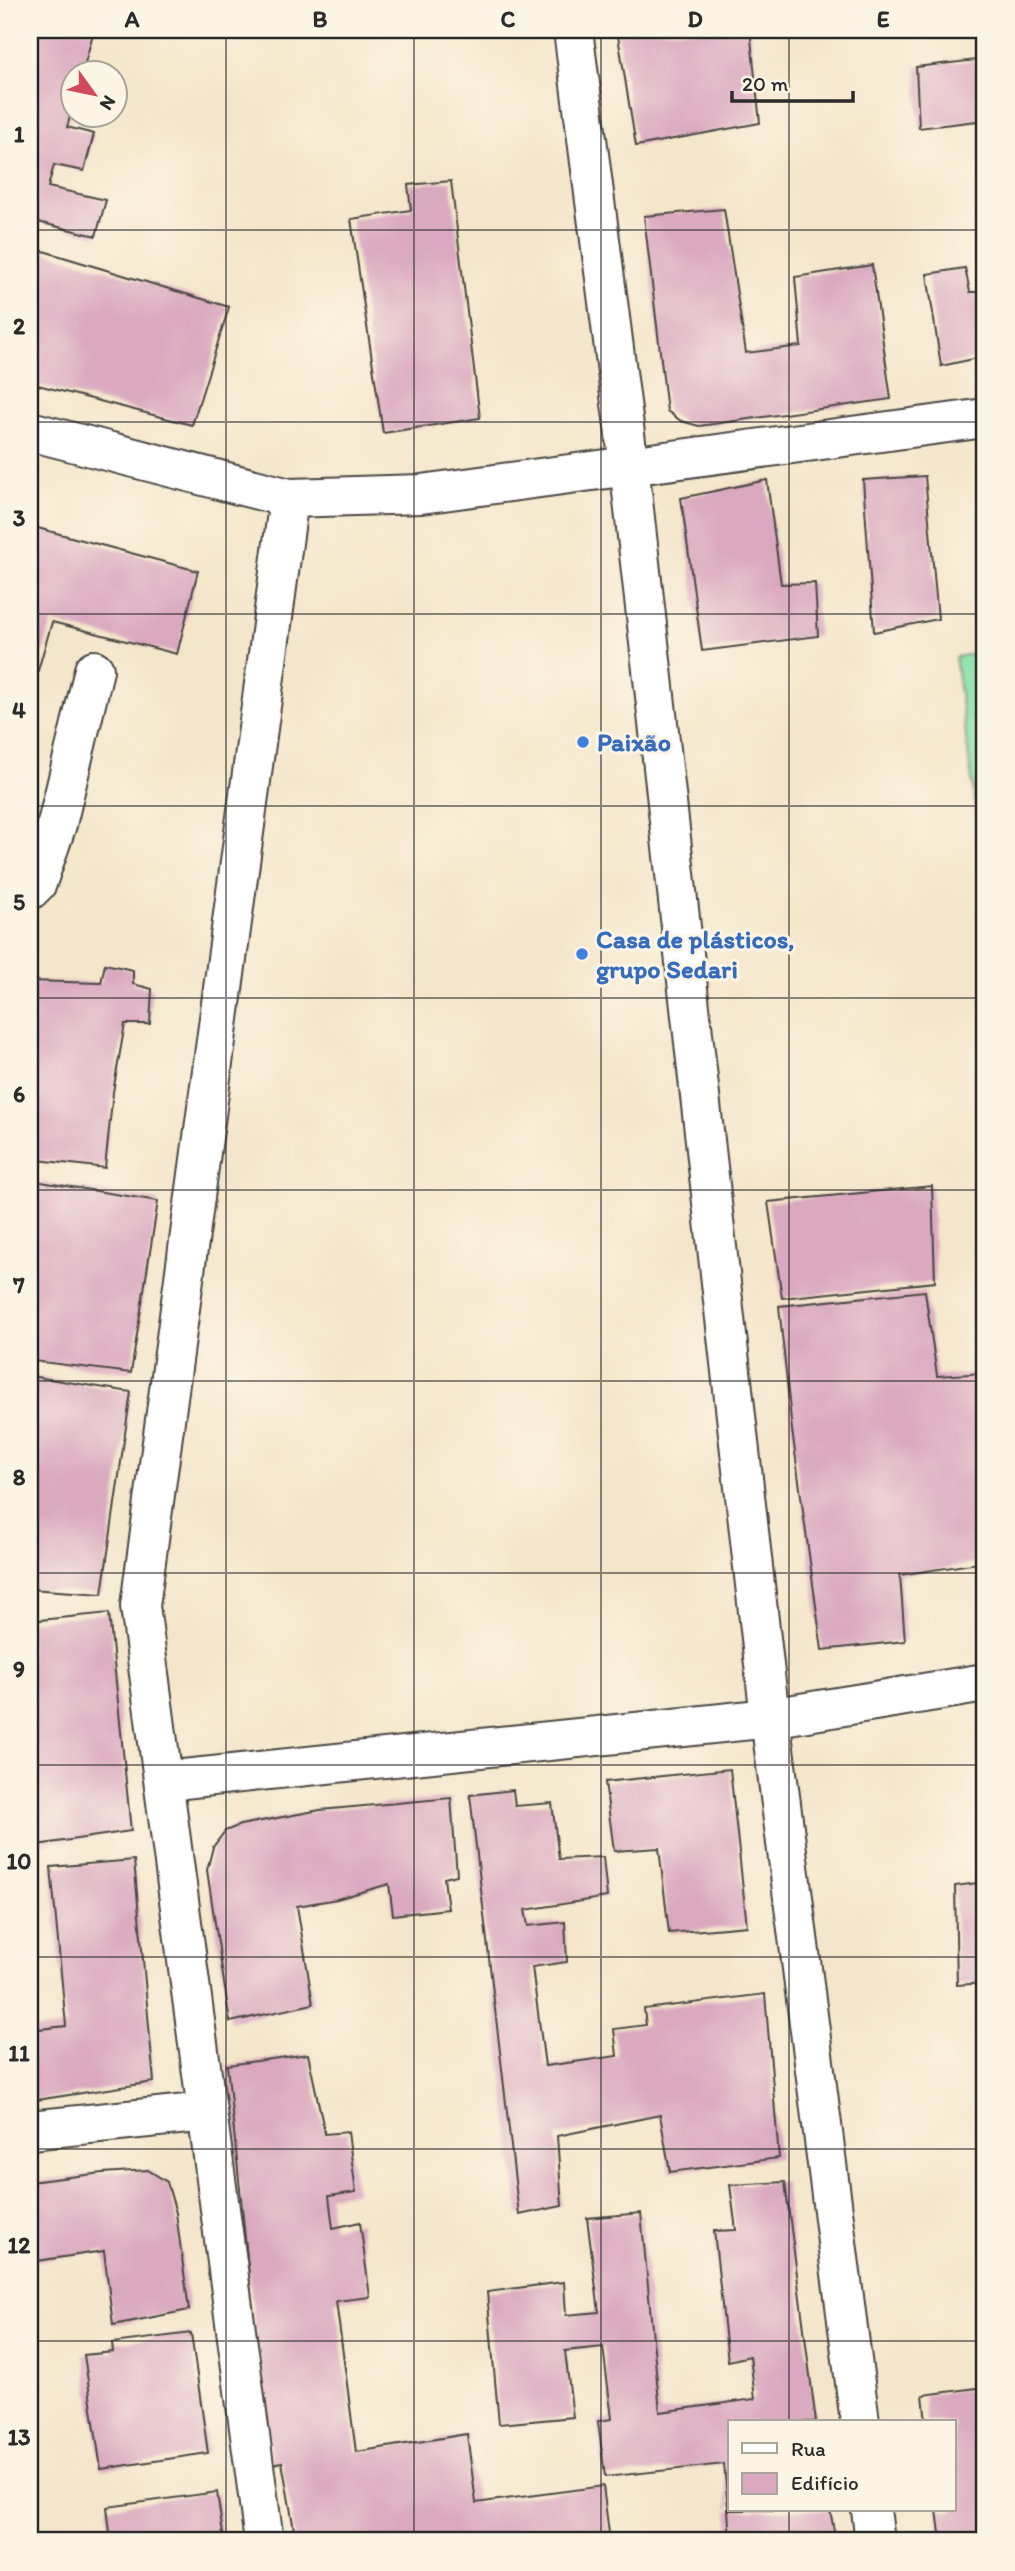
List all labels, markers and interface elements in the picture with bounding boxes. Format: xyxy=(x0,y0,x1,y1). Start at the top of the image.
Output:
text: A xyxy=(124,5,140,33)
text: B xyxy=(313,5,328,33)
text: C xyxy=(501,5,516,33)
text: D xyxy=(687,5,703,33)
text: E xyxy=(877,5,890,33)
north arrow xyxy=(60,60,130,130)
scale bar xyxy=(732,60,852,104)
text: 20 m xyxy=(742,71,789,96)
text: N xyxy=(95,91,121,115)
text: 1 xyxy=(14,120,25,148)
text: 2 xyxy=(13,312,26,340)
text: 3 xyxy=(13,504,26,532)
text: 4 xyxy=(12,696,26,724)
place label: Paixão xyxy=(597,726,671,758)
marker: Paixão xyxy=(575,734,591,750)
text: 5 xyxy=(13,888,25,916)
place label: Casa de plásticos, grupo Sedari xyxy=(596,923,795,985)
marker: Casa de plásticos, grupo Sedari xyxy=(574,946,590,962)
text: 6 xyxy=(13,1080,25,1108)
text: 7 xyxy=(12,1271,25,1299)
text: 8 xyxy=(13,1463,26,1491)
text: 9 xyxy=(13,1655,25,1683)
text: 10 xyxy=(7,1847,31,1875)
text: 11 xyxy=(8,2039,30,2067)
text: 12 xyxy=(8,2231,31,2259)
legend xyxy=(728,2420,956,2512)
text: 13 xyxy=(7,2423,31,2451)
text: Rua xyxy=(791,2436,826,2461)
text: Edifício xyxy=(791,2470,859,2495)

